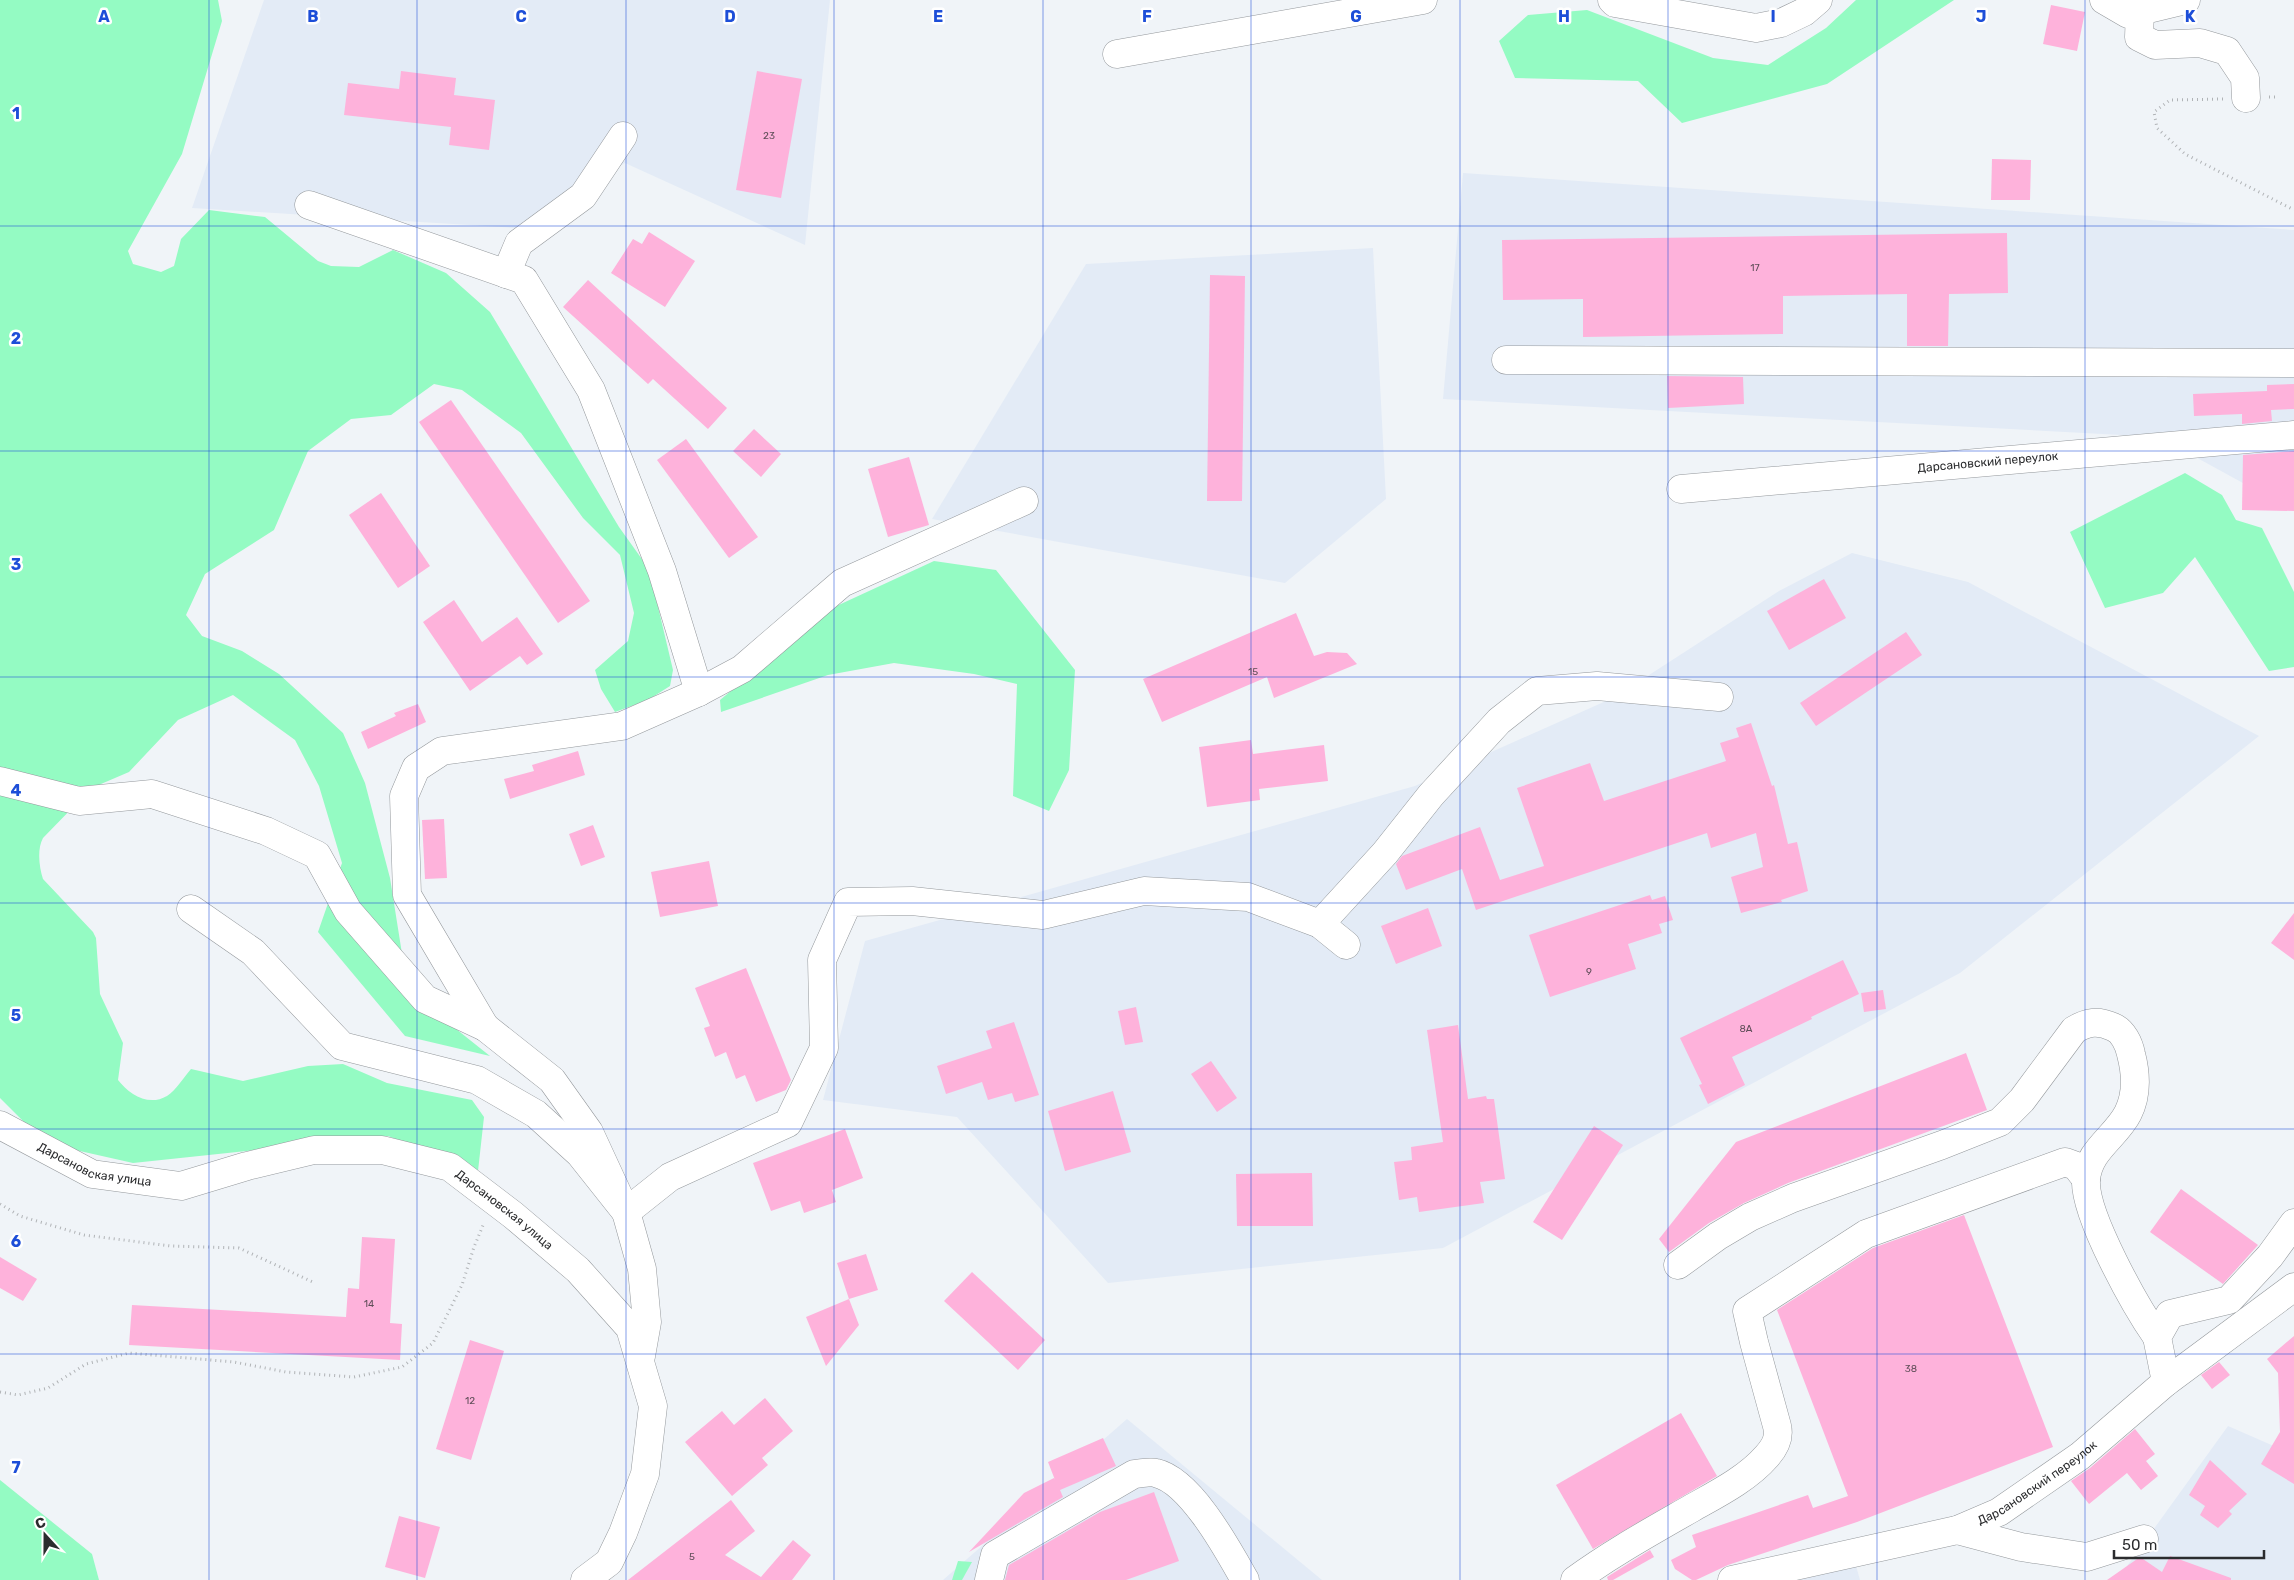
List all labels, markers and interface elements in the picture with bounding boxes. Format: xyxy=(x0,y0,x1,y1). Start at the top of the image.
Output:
text: A xyxy=(98,7,110,26)
text: B xyxy=(307,7,319,26)
text: C xyxy=(515,7,527,26)
text: D xyxy=(724,7,736,26)
text: E xyxy=(933,7,943,26)
text: F xyxy=(1142,7,1152,26)
text: G xyxy=(1350,7,1362,26)
text: H xyxy=(1558,7,1570,26)
text: I xyxy=(1770,7,1776,26)
text: J xyxy=(1976,7,1986,26)
text: K xyxy=(2185,7,2196,26)
text: 1 xyxy=(12,104,20,123)
house number: 23 xyxy=(763,130,775,142)
house number: 17 xyxy=(1750,262,1760,274)
text: 2 xyxy=(11,329,21,348)
street label: Дарсановский переулок xyxy=(1917,449,2059,475)
text: 3 xyxy=(11,555,21,574)
house number: 15 xyxy=(1248,666,1258,678)
text: 4 xyxy=(11,781,22,800)
house number: 9 xyxy=(1586,966,1592,978)
text: 5 xyxy=(11,1006,21,1025)
house number: 8А xyxy=(1739,1023,1753,1035)
street label: Дарсановская улица xyxy=(35,1139,152,1189)
street label: Дарсановская улица xyxy=(453,1167,556,1253)
text: 6 xyxy=(11,1232,21,1251)
house number: 14 xyxy=(364,1298,374,1310)
house number: 38 xyxy=(1905,1363,1917,1375)
house number: 12 xyxy=(465,1395,475,1407)
street label: Дарсановский переулок xyxy=(1975,1437,2100,1527)
text: 7 xyxy=(11,1458,21,1477)
north arrow xyxy=(20,1510,70,1560)
text: С xyxy=(33,1514,48,1533)
scale bar xyxy=(2114,1528,2264,1560)
text: 50 m xyxy=(2122,1536,2157,1554)
house number: 5 xyxy=(689,1551,695,1563)

